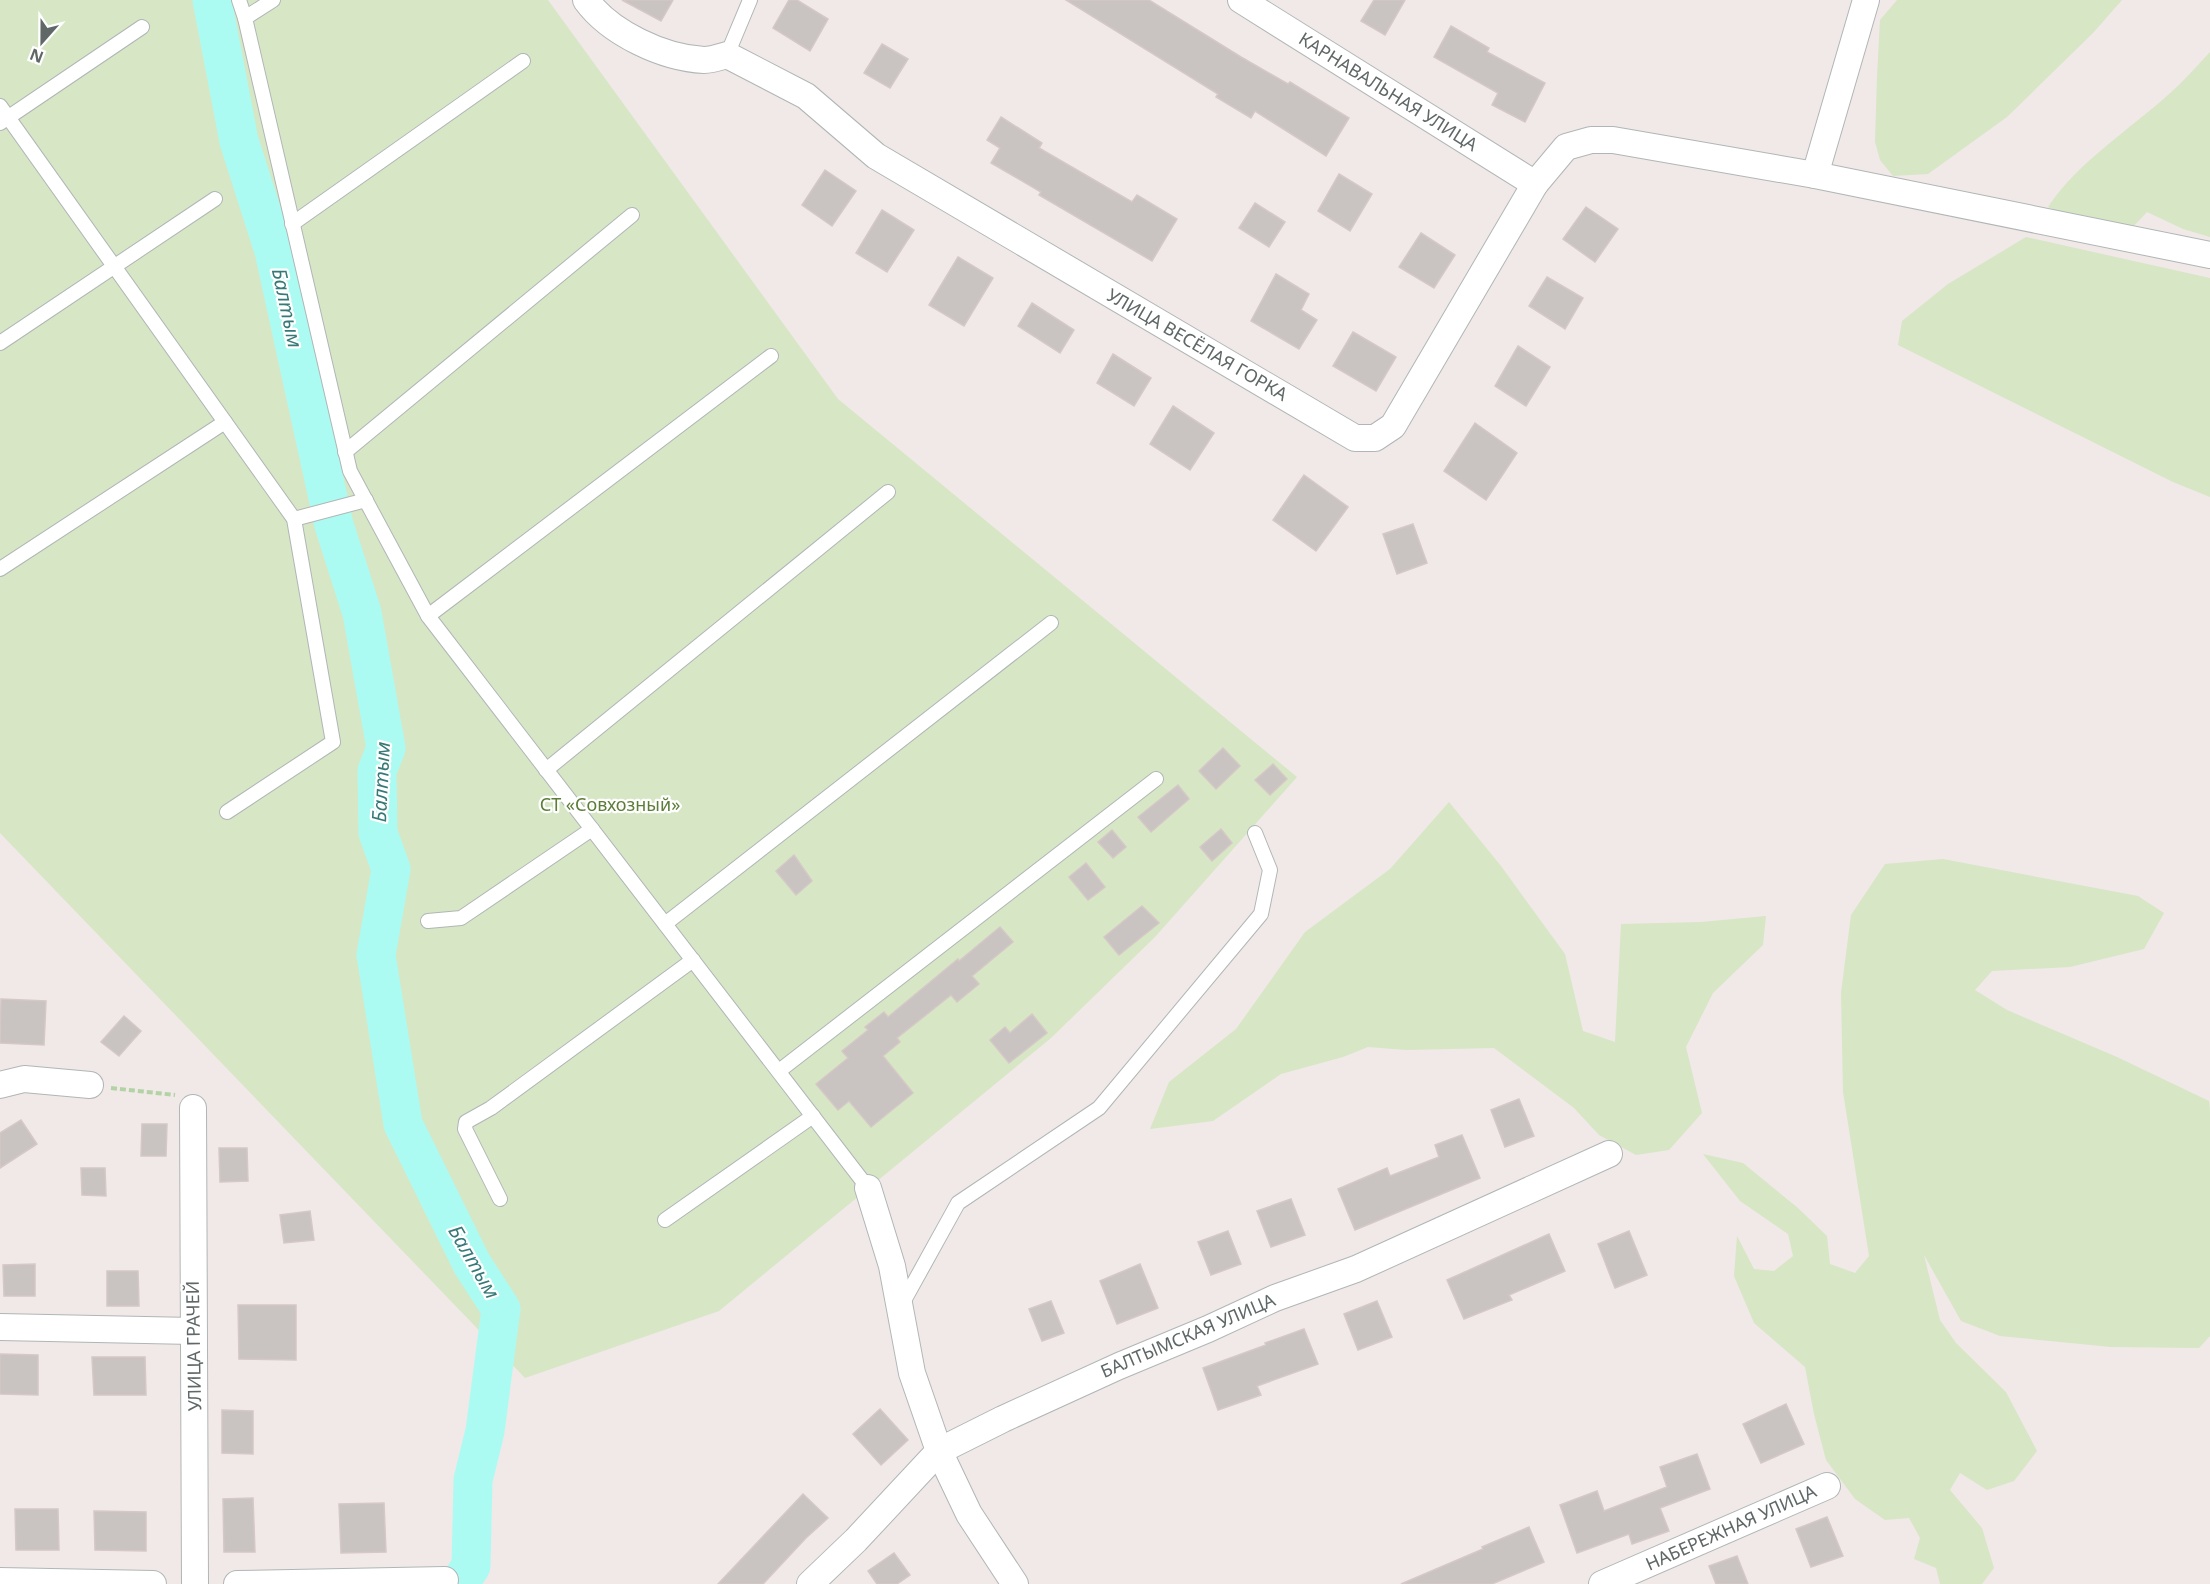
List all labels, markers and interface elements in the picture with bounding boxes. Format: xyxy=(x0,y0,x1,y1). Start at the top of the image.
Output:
north arrow xyxy=(12,12,72,72)
street label: КАРНАВАЛЬНАЯ УЛИЦА xyxy=(1295,26,1483,156)
text: N xyxy=(27,43,47,69)
water label: Балтым xyxy=(266,266,309,350)
street label: УЛИЦА ВЕСЁЛАЯ ГОРКА xyxy=(1103,283,1293,406)
water label: Балтым xyxy=(365,741,396,823)
park label: СТ «Совхозный» xyxy=(540,792,680,816)
water label: Балтым xyxy=(443,1220,506,1303)
street label: УЛИЦА ГРАЧЕЙ xyxy=(180,1281,206,1411)
street label: БАЛТЫМСКАЯ УЛИЦА xyxy=(1097,1287,1279,1383)
street label: НАБЕРЕЖНАЯ УЛИЦА xyxy=(1641,1478,1820,1576)

